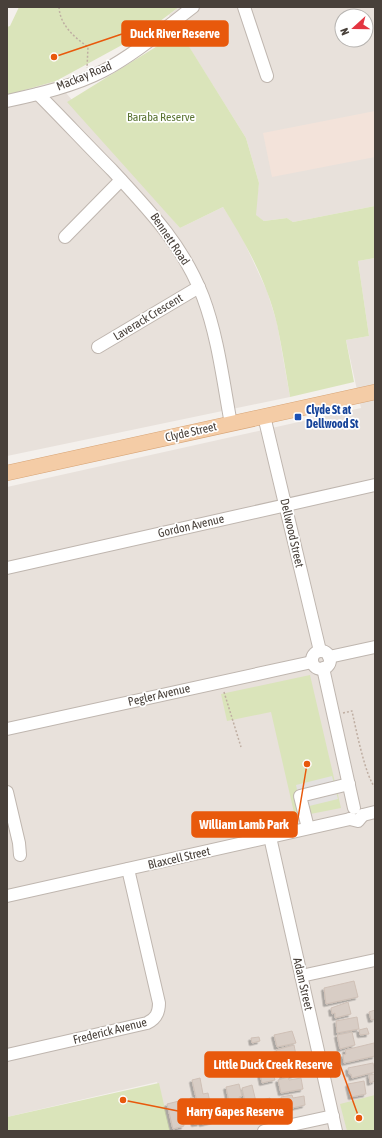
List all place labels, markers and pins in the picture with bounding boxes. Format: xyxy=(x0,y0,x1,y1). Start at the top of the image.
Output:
callout: Duck River Reserve xyxy=(122,21,228,46)
place label: Clyde St at Dellwood St xyxy=(306,403,359,431)
marker: Clyde St at Dellwood St xyxy=(293,412,303,422)
callout: William Lamb Park xyxy=(192,812,297,837)
callout: Little Duck Creek Reserve xyxy=(205,1052,340,1077)
callout: Harry Gapes Reserve xyxy=(178,1099,292,1124)

